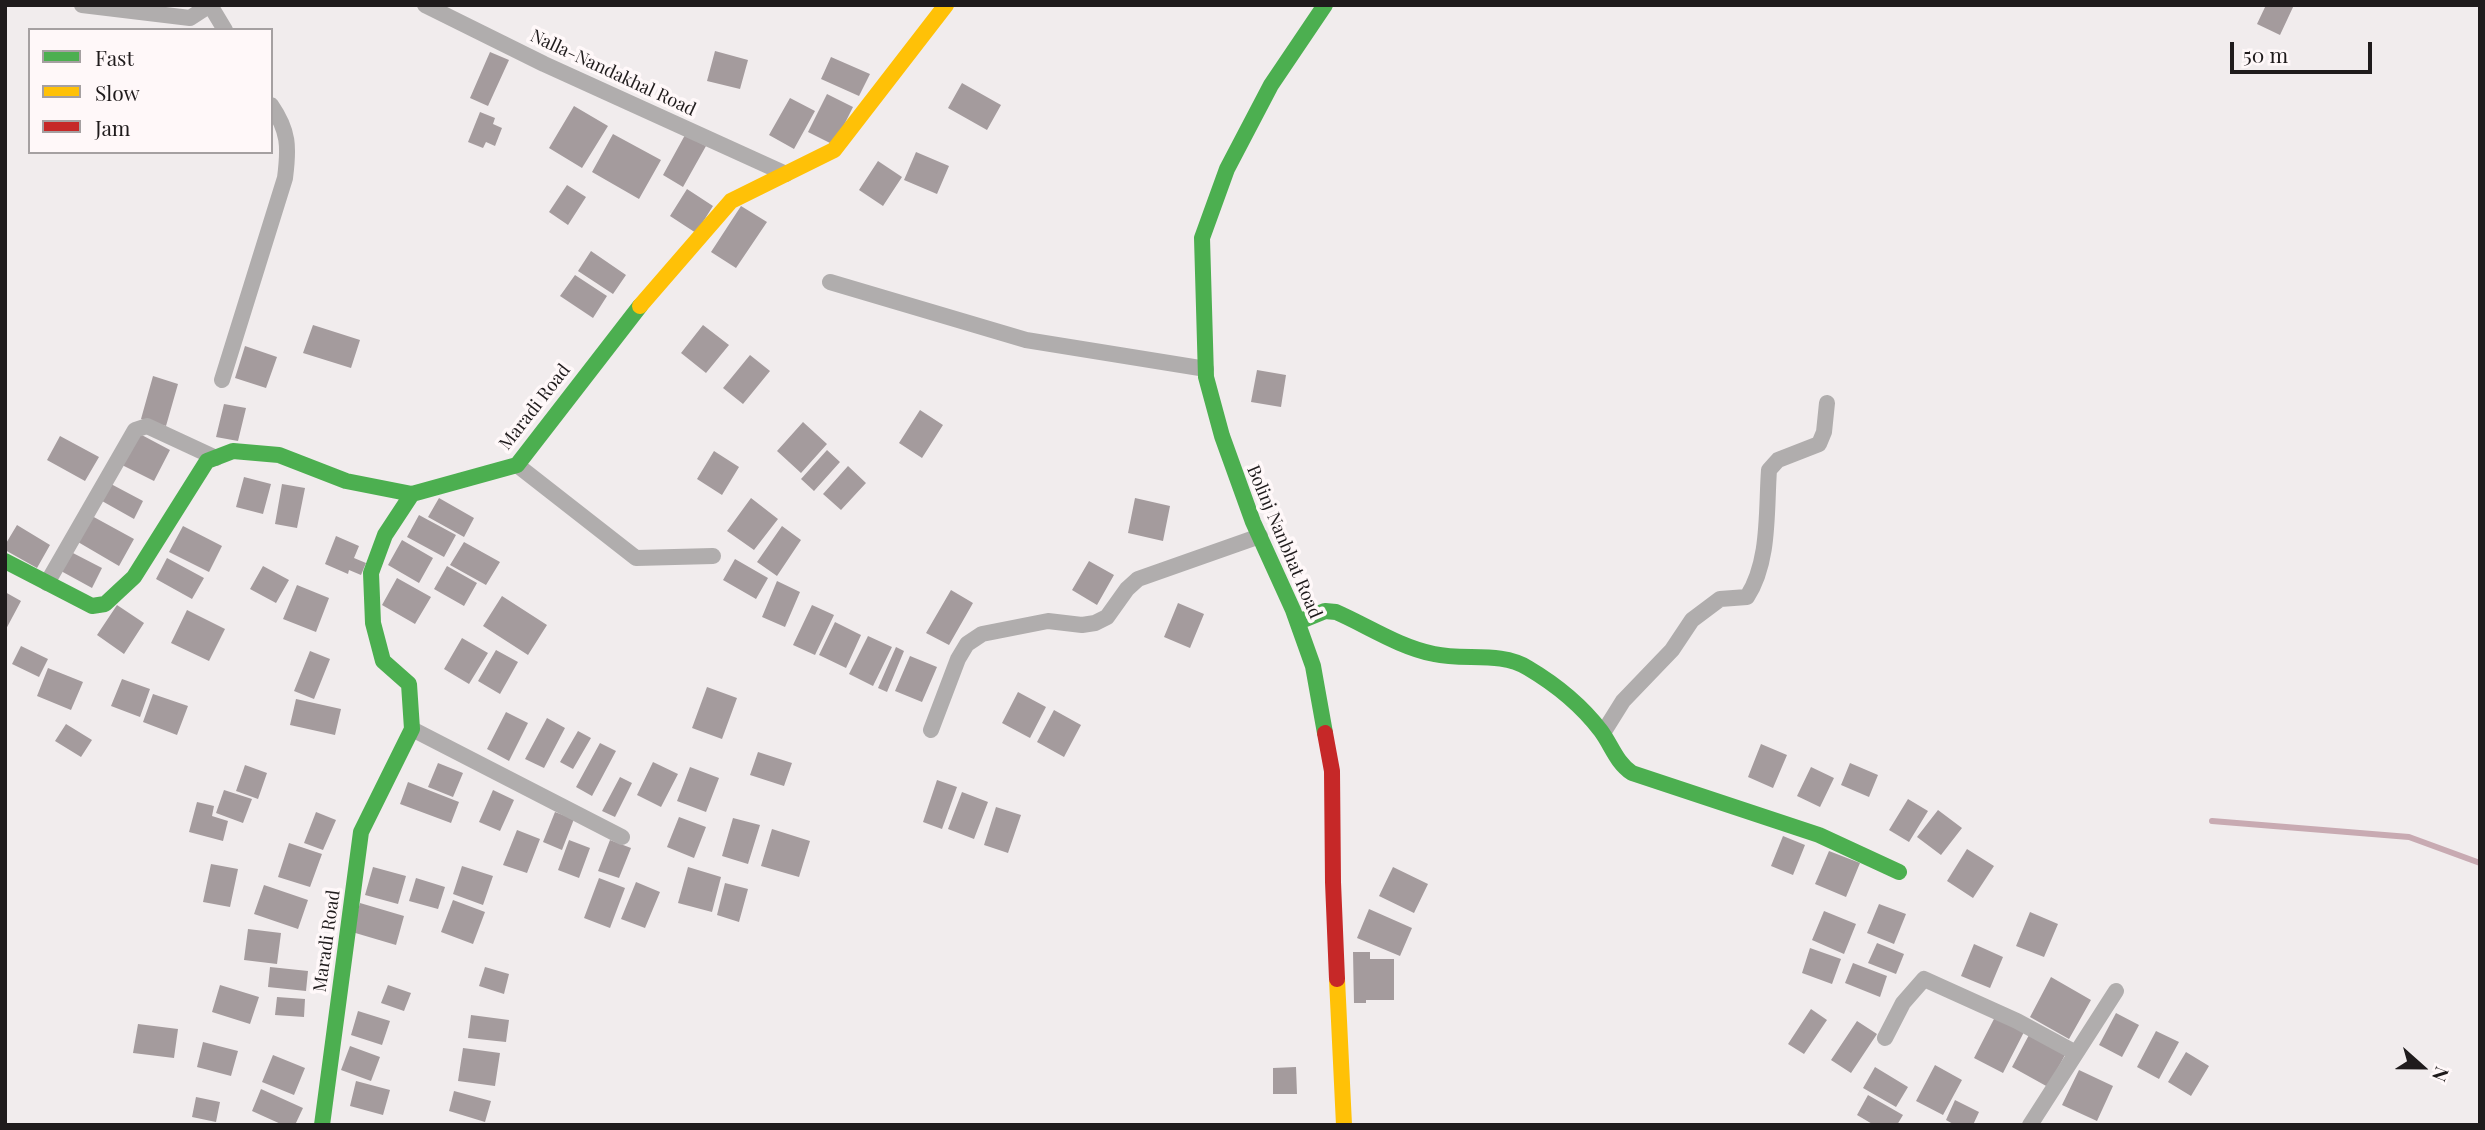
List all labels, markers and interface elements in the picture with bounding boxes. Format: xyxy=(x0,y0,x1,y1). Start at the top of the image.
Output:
street label: Nalla-Nandakhal Road xyxy=(527,25,699,121)
legend xyxy=(28,28,273,154)
scale bar xyxy=(2233,28,2375,72)
text: 50 m xyxy=(2243,40,2288,68)
text: Fast xyxy=(95,43,134,71)
text: Slow xyxy=(95,78,140,106)
text: Jam xyxy=(95,113,131,141)
street label: Maradi Road xyxy=(495,360,575,454)
street label: Bolinj Nanbhat Road xyxy=(1242,462,1326,622)
street label: Maradi Road xyxy=(309,889,345,993)
north arrow xyxy=(2387,1032,2457,1102)
text: N xyxy=(2427,1063,2456,1086)

